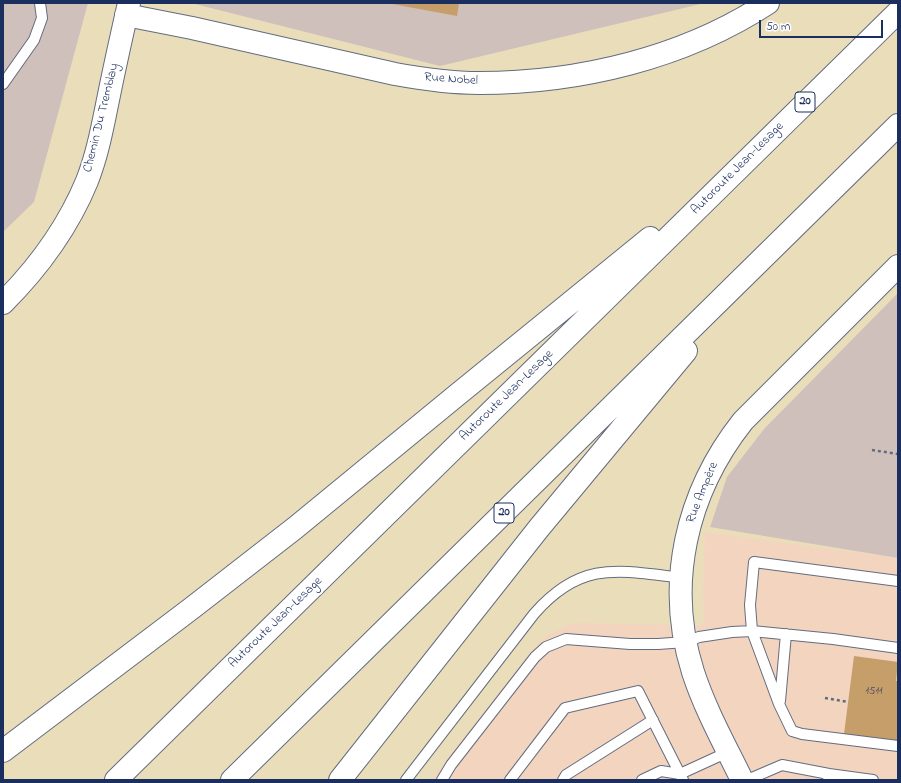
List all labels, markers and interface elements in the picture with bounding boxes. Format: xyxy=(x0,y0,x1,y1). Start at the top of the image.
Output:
scale bar xyxy=(761,12,885,38)
text: 50 m xyxy=(766,18,790,36)
street label: Chemin Du Tremblay xyxy=(81,62,123,174)
street label: Rue Nobel xyxy=(424,70,478,90)
road number: 20 xyxy=(795,92,815,112)
street label: Autoroute Jean-Lesage xyxy=(688,119,788,219)
street label: Autoroute Jean-Lesage xyxy=(457,347,557,445)
street label: Rue Ampère xyxy=(684,460,722,526)
road number: 20 xyxy=(494,503,514,523)
street label: Autoroute Jean-Lesage xyxy=(226,574,326,672)
house number: 1511 xyxy=(866,685,882,699)

